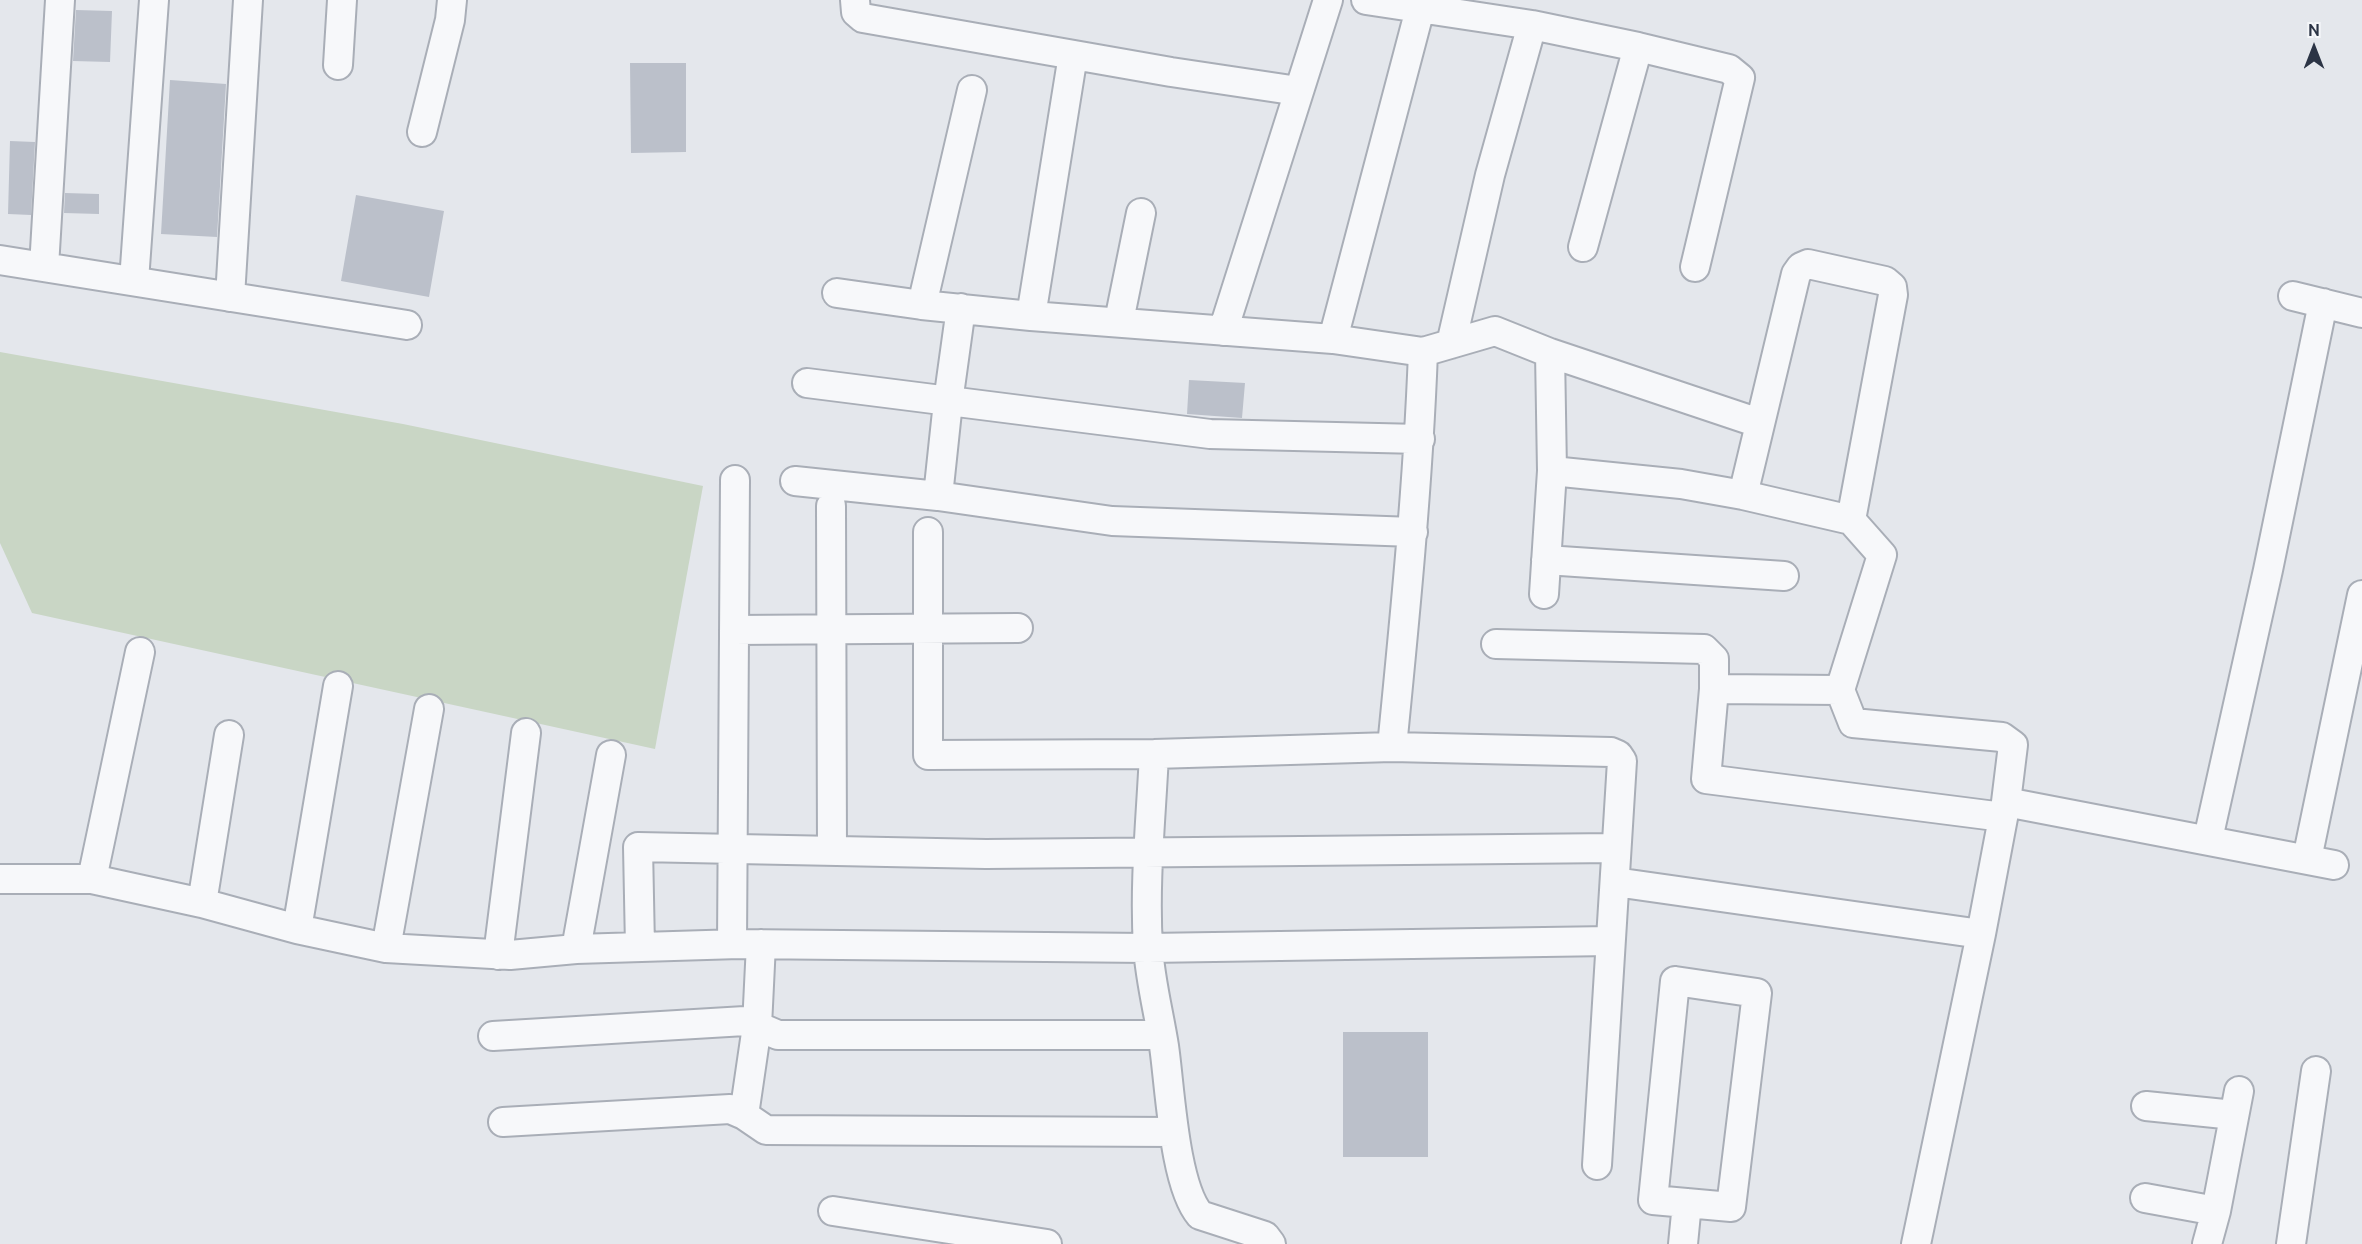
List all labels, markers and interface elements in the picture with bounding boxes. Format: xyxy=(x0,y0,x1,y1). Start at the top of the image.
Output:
north arrow xyxy=(2284,18,2344,78)
text: N xyxy=(2308,21,2320,39)

